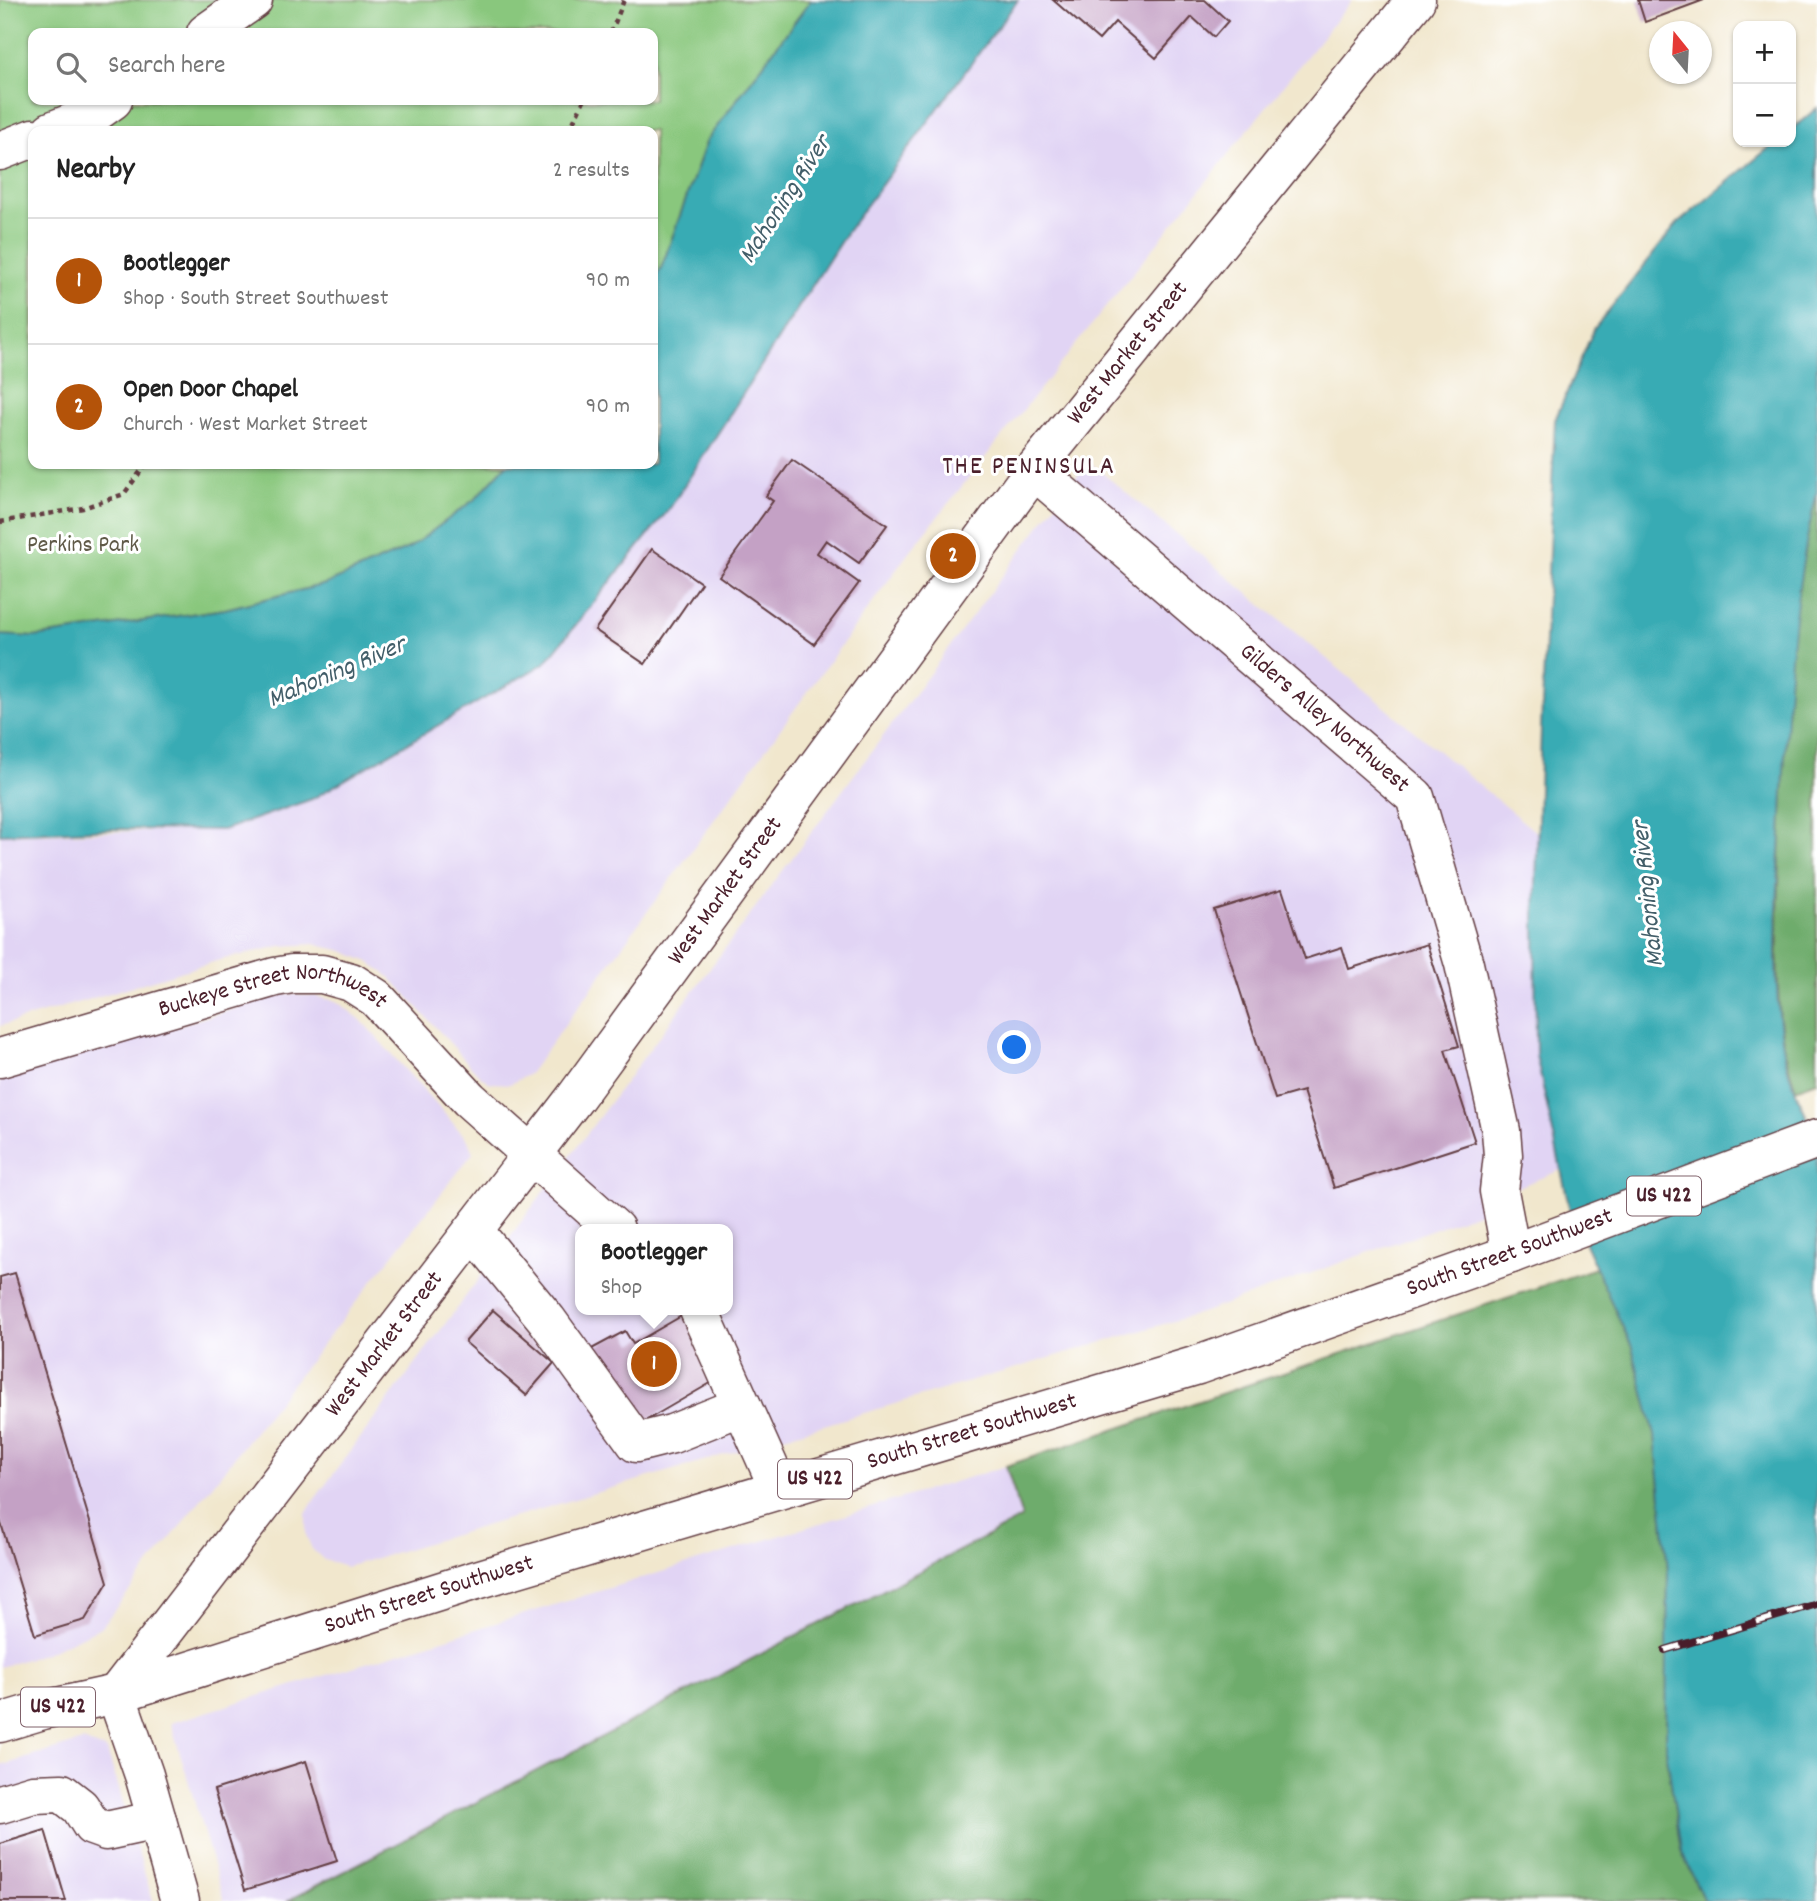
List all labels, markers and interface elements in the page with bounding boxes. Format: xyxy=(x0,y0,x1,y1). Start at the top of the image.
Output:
north arrow xyxy=(1649,21,1712,84)
map controls xyxy=(1733,21,1796,147)
button: + xyxy=(1733,21,1796,84)
search box xyxy=(28,28,658,105)
icon: search xyxy=(52,48,90,86)
text: Search here xyxy=(108,48,226,85)
button: − xyxy=(1733,84,1796,147)
water label: Mahoning River xyxy=(731,126,843,271)
text: Nearby xyxy=(56,150,134,193)
text: 2 results xyxy=(553,155,630,188)
text: Bootlegger xyxy=(123,246,230,283)
text: 1 xyxy=(76,265,82,298)
text: 90 m xyxy=(586,265,630,298)
street label: West Market Street xyxy=(1060,275,1197,433)
text: Shop · South Street Southwest xyxy=(123,283,388,316)
text: Open Door Chapel xyxy=(123,372,298,409)
text: 2 xyxy=(74,391,84,424)
text: 90 m xyxy=(586,391,630,424)
text: Church · West Market Street xyxy=(123,409,368,442)
district label: THE PENINSULA xyxy=(942,449,1116,486)
park label: Perkins Park xyxy=(27,529,139,563)
pin: 2 xyxy=(930,530,976,582)
water label: Mahoning River xyxy=(262,626,415,719)
street label: Gilders Alley Northwest xyxy=(1231,636,1417,802)
street label: West Market Street xyxy=(660,810,792,973)
water label: Mahoning River xyxy=(1623,816,1675,969)
text: Buckeye Street Northwest xyxy=(155,957,395,1027)
street label: Buckeye Street Northwest xyxy=(151,1000,389,1028)
your location xyxy=(997,1030,1031,1064)
road number: US 422 xyxy=(1627,1176,1701,1216)
street label: South Street Southwest xyxy=(1402,1200,1618,1307)
popup xyxy=(575,1224,733,1315)
text: Bootlegger xyxy=(601,1235,707,1272)
street label: West Market Street xyxy=(318,1264,452,1425)
text: Shop xyxy=(601,1272,642,1305)
pin: 1 xyxy=(631,1338,677,1390)
street label: South Street Southwest xyxy=(863,1385,1081,1480)
road number: US 422 xyxy=(778,1460,852,1498)
street label: South Street Southwest xyxy=(320,1547,538,1644)
road number: US 422 xyxy=(21,1688,95,1726)

